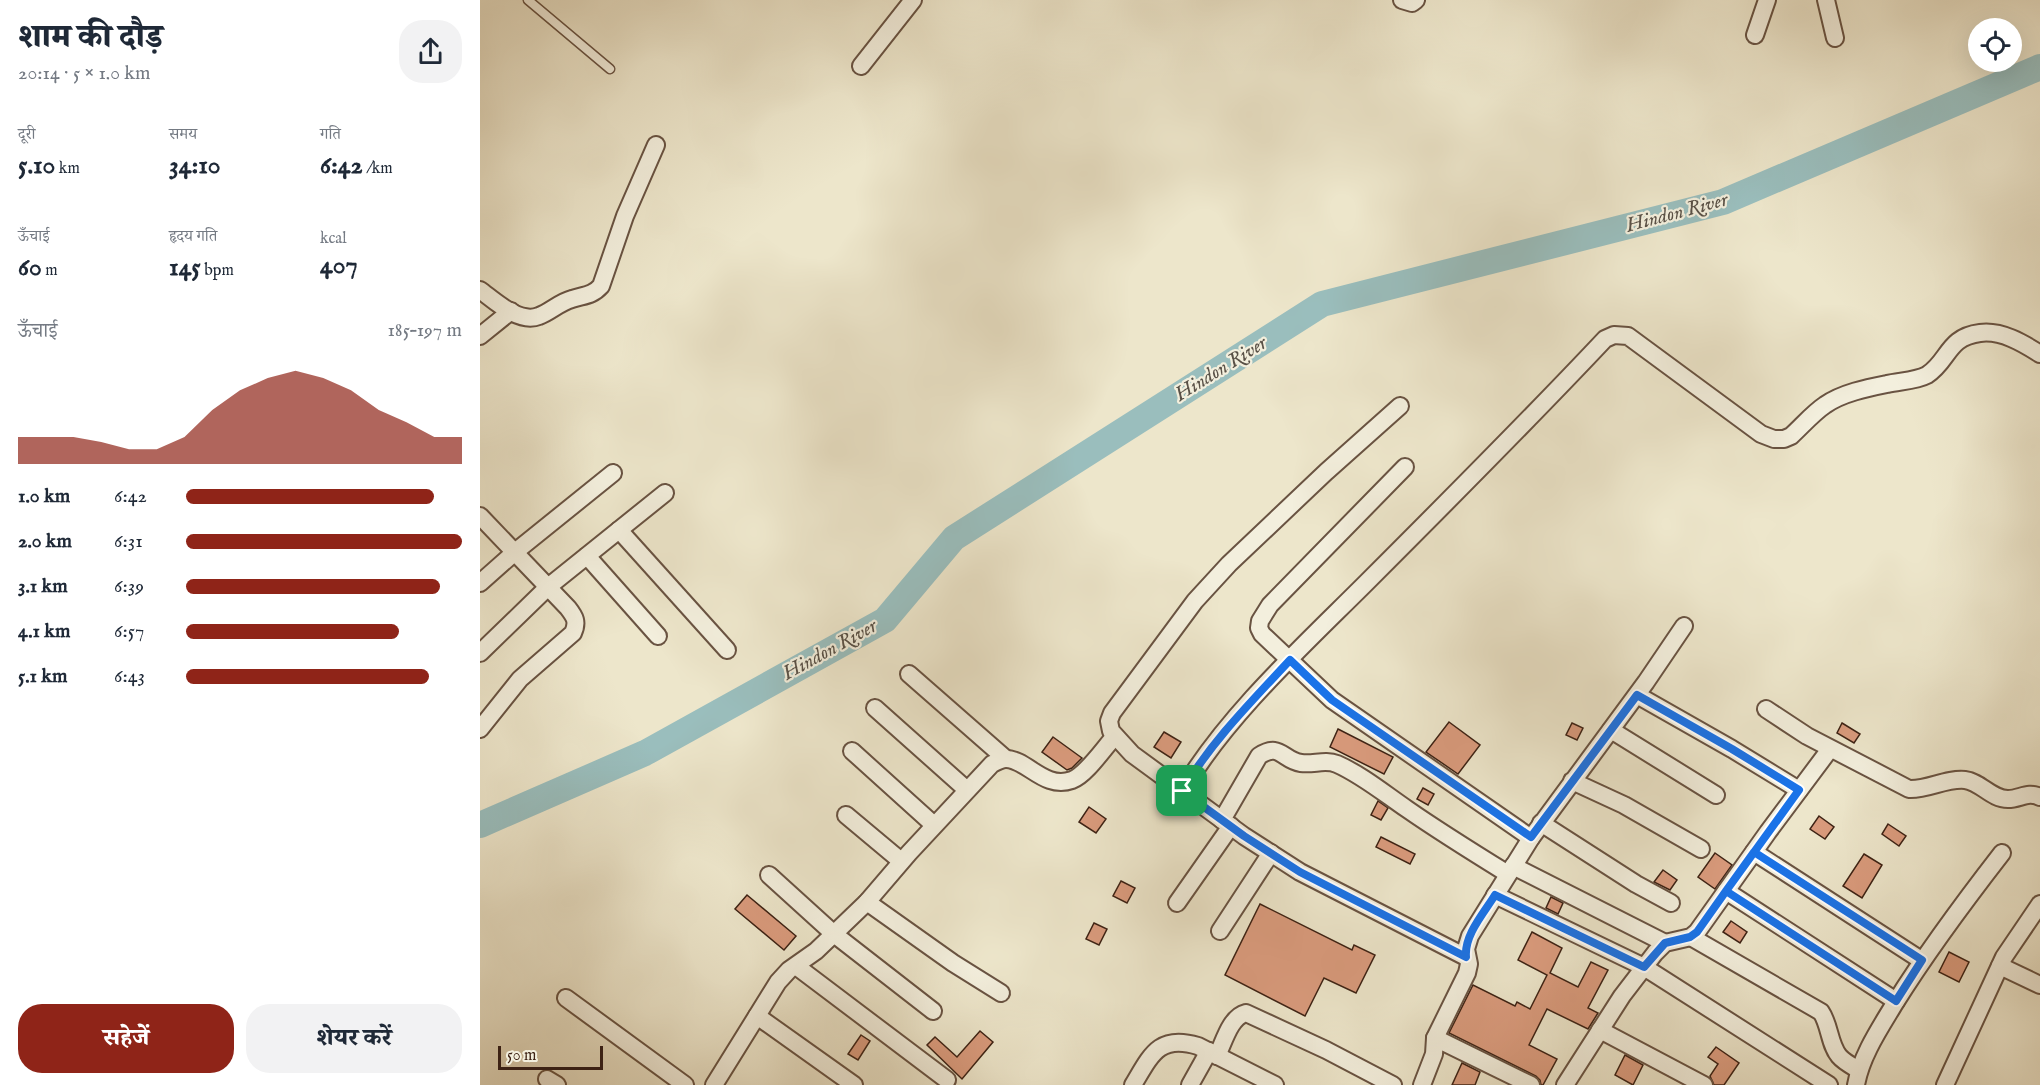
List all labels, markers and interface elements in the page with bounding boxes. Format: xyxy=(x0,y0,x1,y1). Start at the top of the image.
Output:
text: शाम की दौड़ xyxy=(18,17,163,59)
map controls xyxy=(1968,18,2022,72)
button: locate xyxy=(1968,18,2022,72)
button: share xyxy=(399,20,462,83)
text: 20:14 · 5 × 1.0 km xyxy=(18,61,150,86)
text: दूरी xyxy=(18,125,35,145)
text: समय xyxy=(169,125,197,145)
text: गति xyxy=(320,125,341,145)
text: 5.10 xyxy=(18,149,55,182)
text: 34:10 xyxy=(169,149,221,182)
text: 6:42 xyxy=(320,149,363,182)
text: km xyxy=(55,159,80,179)
text: /km xyxy=(363,159,393,179)
water label: Hindon River xyxy=(1622,187,1732,239)
text: ऊँचाई xyxy=(18,227,50,247)
text: हृदय गति xyxy=(169,227,217,247)
text: kcal xyxy=(320,229,347,249)
text: 407 xyxy=(320,249,358,282)
text: 60 xyxy=(18,251,42,284)
text: 145 xyxy=(169,251,201,284)
text: m xyxy=(42,261,58,281)
text: bpm xyxy=(201,261,234,281)
text: 185–197 m xyxy=(387,318,462,343)
text: ऊँचाई xyxy=(18,319,57,344)
water label: Hindon River xyxy=(1169,330,1273,408)
text: 1.0 km xyxy=(18,484,70,509)
text: 6:42 xyxy=(114,484,147,509)
text: 2.0 km xyxy=(18,529,72,554)
text: 6:31 xyxy=(114,529,143,554)
text: 3.1 km xyxy=(18,574,68,599)
text: 6:39 xyxy=(114,574,144,599)
water label: Hindon River xyxy=(778,613,883,687)
text: 4.1 km xyxy=(18,619,71,644)
text: 6:57 xyxy=(114,619,144,644)
text: 5.1 km xyxy=(18,664,68,689)
text: 6:43 xyxy=(114,664,145,689)
pin xyxy=(1156,765,1207,816)
icon: arrive xyxy=(1165,774,1198,807)
button: सहेजें xyxy=(18,1004,234,1073)
button: शेयर करें xyxy=(246,1004,462,1073)
scale bar xyxy=(498,1043,603,1070)
text: 50 m xyxy=(507,1046,536,1066)

